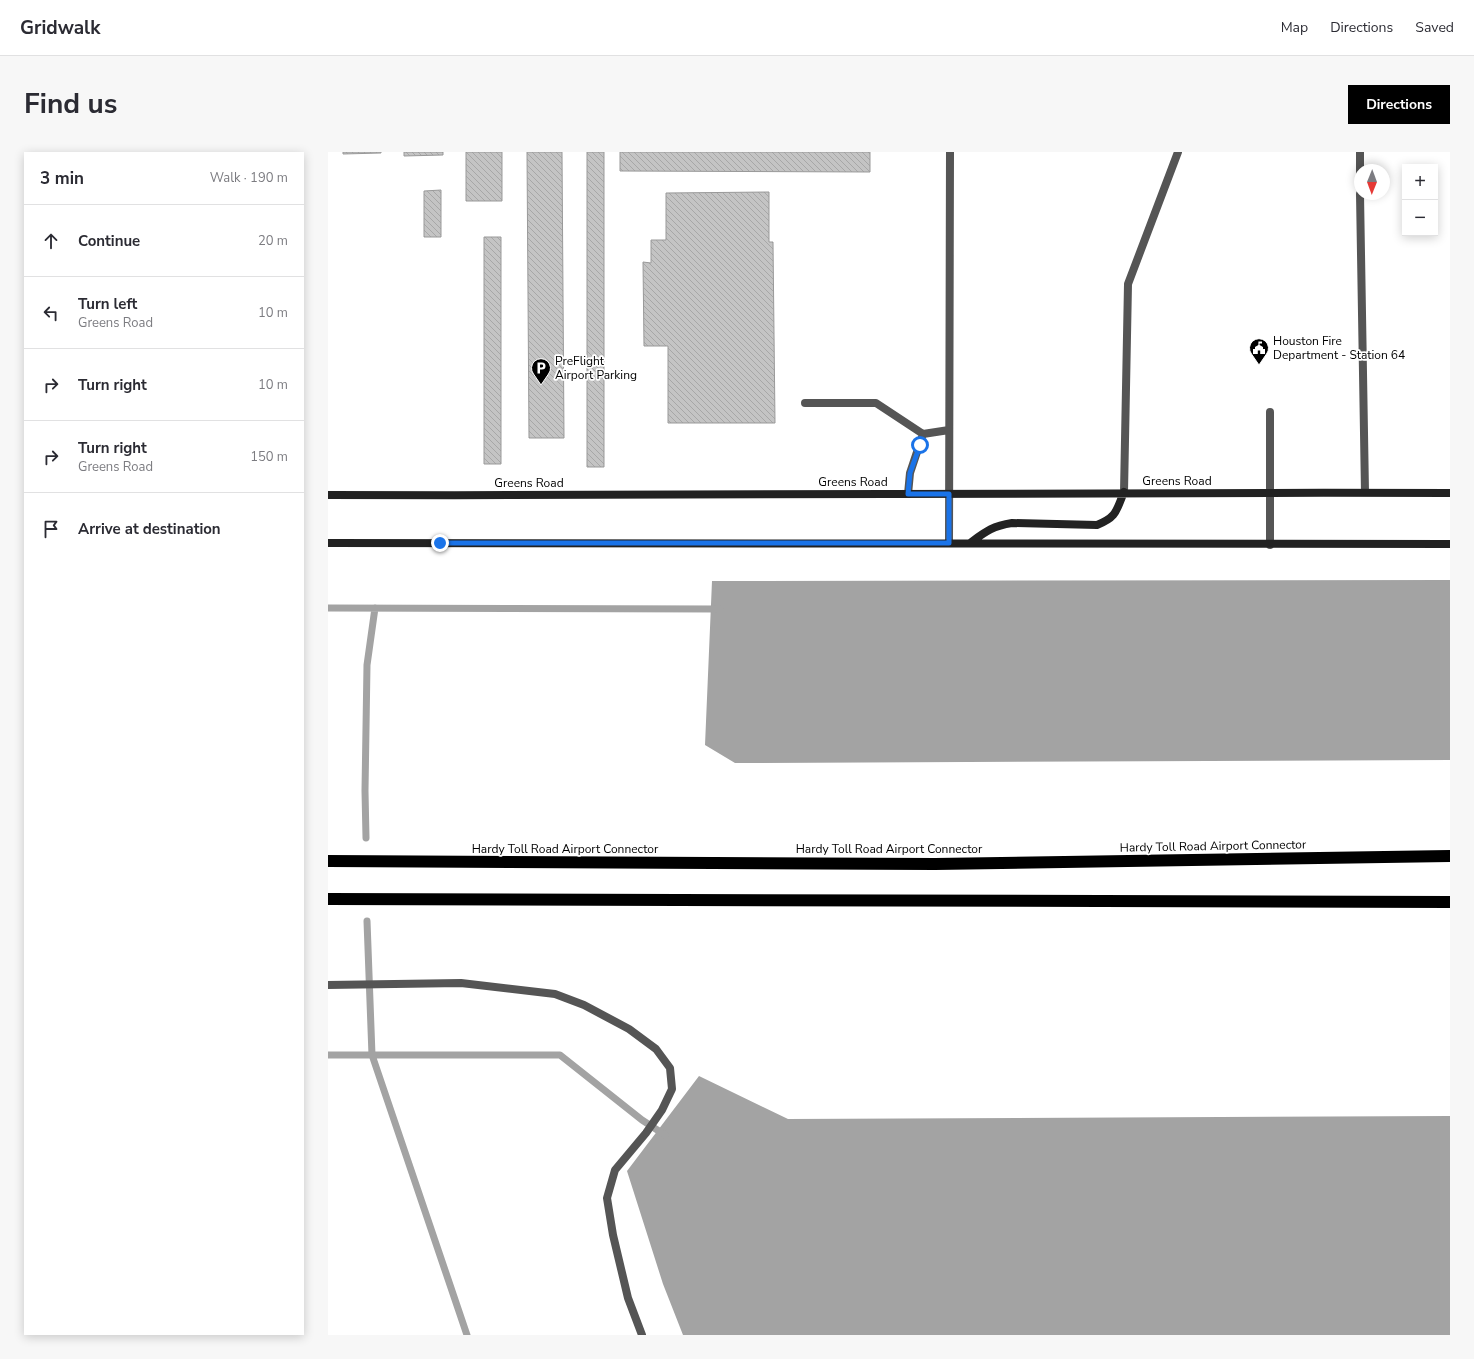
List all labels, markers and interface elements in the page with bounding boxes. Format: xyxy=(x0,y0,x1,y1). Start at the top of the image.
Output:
text: Gridwalk xyxy=(20,15,100,41)
text: Map xyxy=(1281,18,1308,37)
text: Directions xyxy=(1330,18,1393,37)
text: Saved xyxy=(1415,18,1454,37)
text: Find us xyxy=(24,85,118,123)
button: Directions xyxy=(1348,85,1450,124)
north arrow xyxy=(1354,164,1390,200)
map controls xyxy=(1402,164,1438,236)
button: + xyxy=(1402,164,1438,200)
text: 3 min xyxy=(40,167,84,190)
text: Walk · 190 m xyxy=(210,169,288,187)
button: − xyxy=(1402,200,1438,236)
icon: ahead xyxy=(40,230,62,252)
text: Continue xyxy=(78,231,140,251)
text: 20 m xyxy=(258,232,288,250)
text: Turn left xyxy=(78,294,137,314)
icon: left xyxy=(40,302,62,324)
text: 10 m xyxy=(258,304,288,322)
text: Greens Road xyxy=(78,314,153,332)
place label: Houston Fire Department - Station 64 xyxy=(1273,333,1405,363)
public building icon: Houston Fire Department - Station 64 xyxy=(1248,337,1270,365)
place label: PreFlight Airport Parking xyxy=(555,353,637,383)
parking icon: PreFlight Airport Parking xyxy=(530,357,552,385)
icon: right xyxy=(40,374,62,396)
text: Turn right xyxy=(78,375,147,395)
text: 10 m xyxy=(258,376,288,394)
route start xyxy=(911,436,929,454)
text: Turn right xyxy=(78,438,147,458)
icon: right xyxy=(40,446,62,468)
text: 150 m xyxy=(250,448,288,466)
text: Greens Road xyxy=(78,458,153,476)
street label: Greens Road xyxy=(1142,473,1212,489)
street label: Greens Road xyxy=(818,474,888,490)
street label: Greens Road xyxy=(494,475,564,491)
icon: arrive xyxy=(40,518,62,540)
text: Arrive at destination xyxy=(78,519,221,539)
route end xyxy=(431,534,449,552)
street label: Hardy Toll Road Airport Connector xyxy=(1120,836,1307,856)
street label: Hardy Toll Road Airport Connector xyxy=(472,841,659,857)
street label: Hardy Toll Road Airport Connector xyxy=(796,841,983,857)

